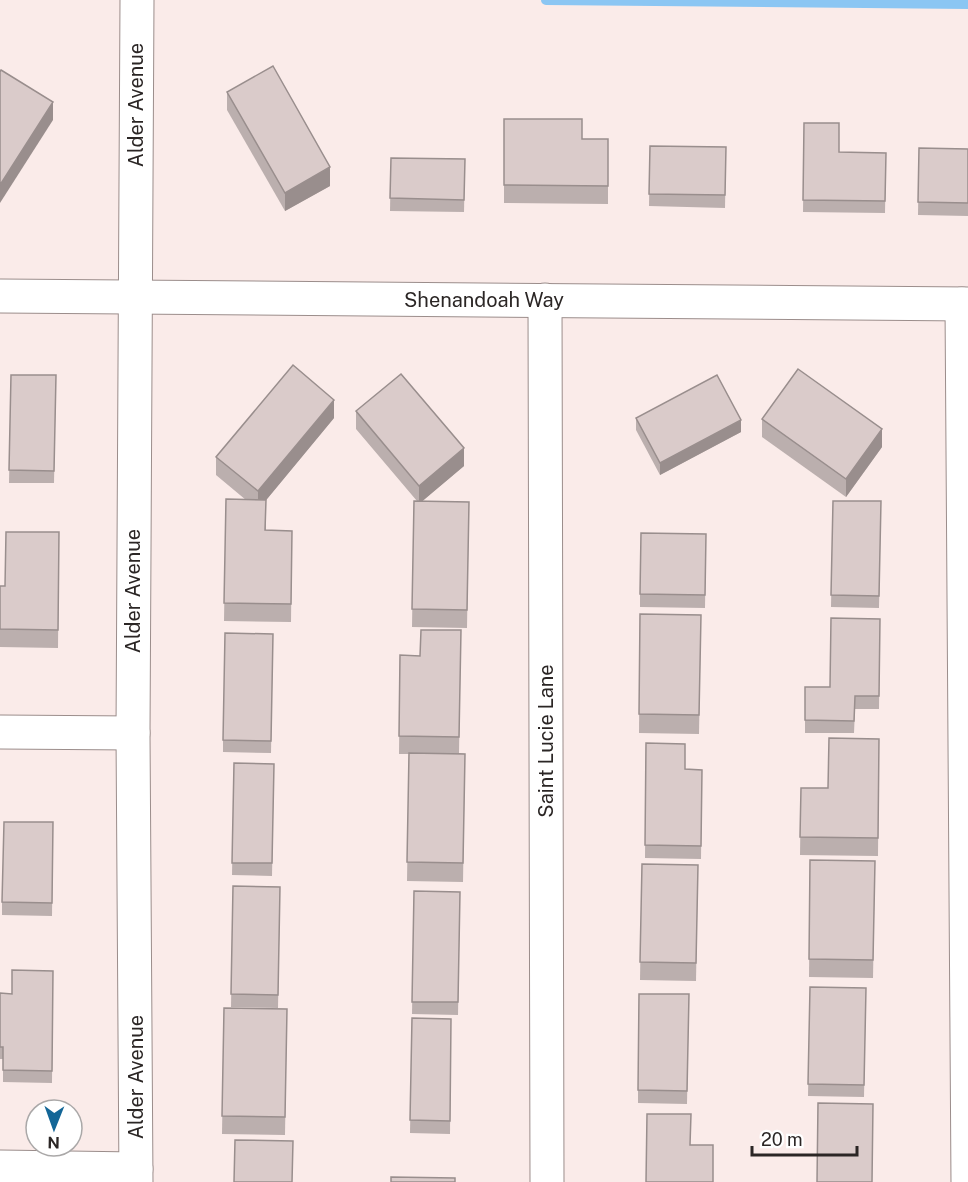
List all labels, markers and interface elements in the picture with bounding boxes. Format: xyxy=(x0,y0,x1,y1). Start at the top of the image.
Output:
street label: Alder Avenue xyxy=(124,43,148,167)
street label: Shenandoah Way xyxy=(404,288,564,312)
street label: Alder Avenue xyxy=(121,529,145,653)
street label: Saint Lucie Lane xyxy=(534,664,558,818)
street label: Alder Avenue xyxy=(124,1015,148,1139)
north arrow xyxy=(24,1098,84,1158)
scale bar xyxy=(752,1119,857,1157)
text: 20 m xyxy=(761,1129,803,1150)
text: N xyxy=(47,1133,60,1152)

